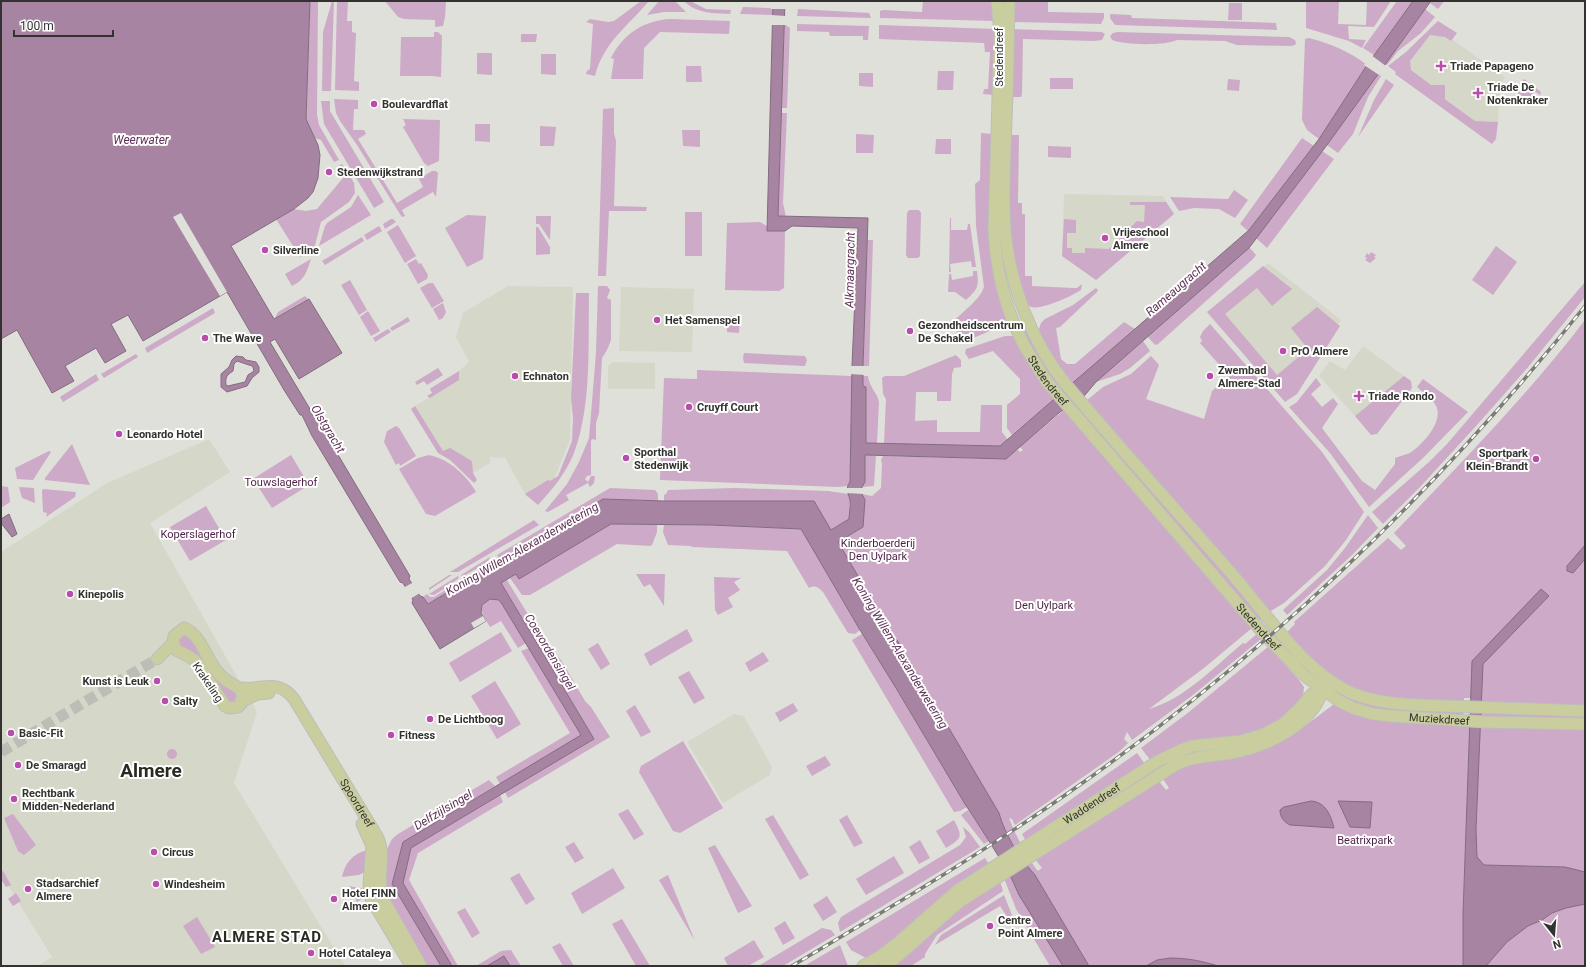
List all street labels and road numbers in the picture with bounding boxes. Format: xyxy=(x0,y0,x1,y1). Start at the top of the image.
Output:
street label: Stedendreef xyxy=(993,27,1006,87)
street label: Stedendreef xyxy=(1025,353,1071,409)
street label: Stedendreef xyxy=(1233,601,1283,654)
street label: Krakeling xyxy=(190,660,226,705)
street label: Muziekdreef xyxy=(1409,711,1470,728)
street label: Spoordreef xyxy=(337,777,376,830)
street label: Waddendreef xyxy=(1061,781,1123,827)

